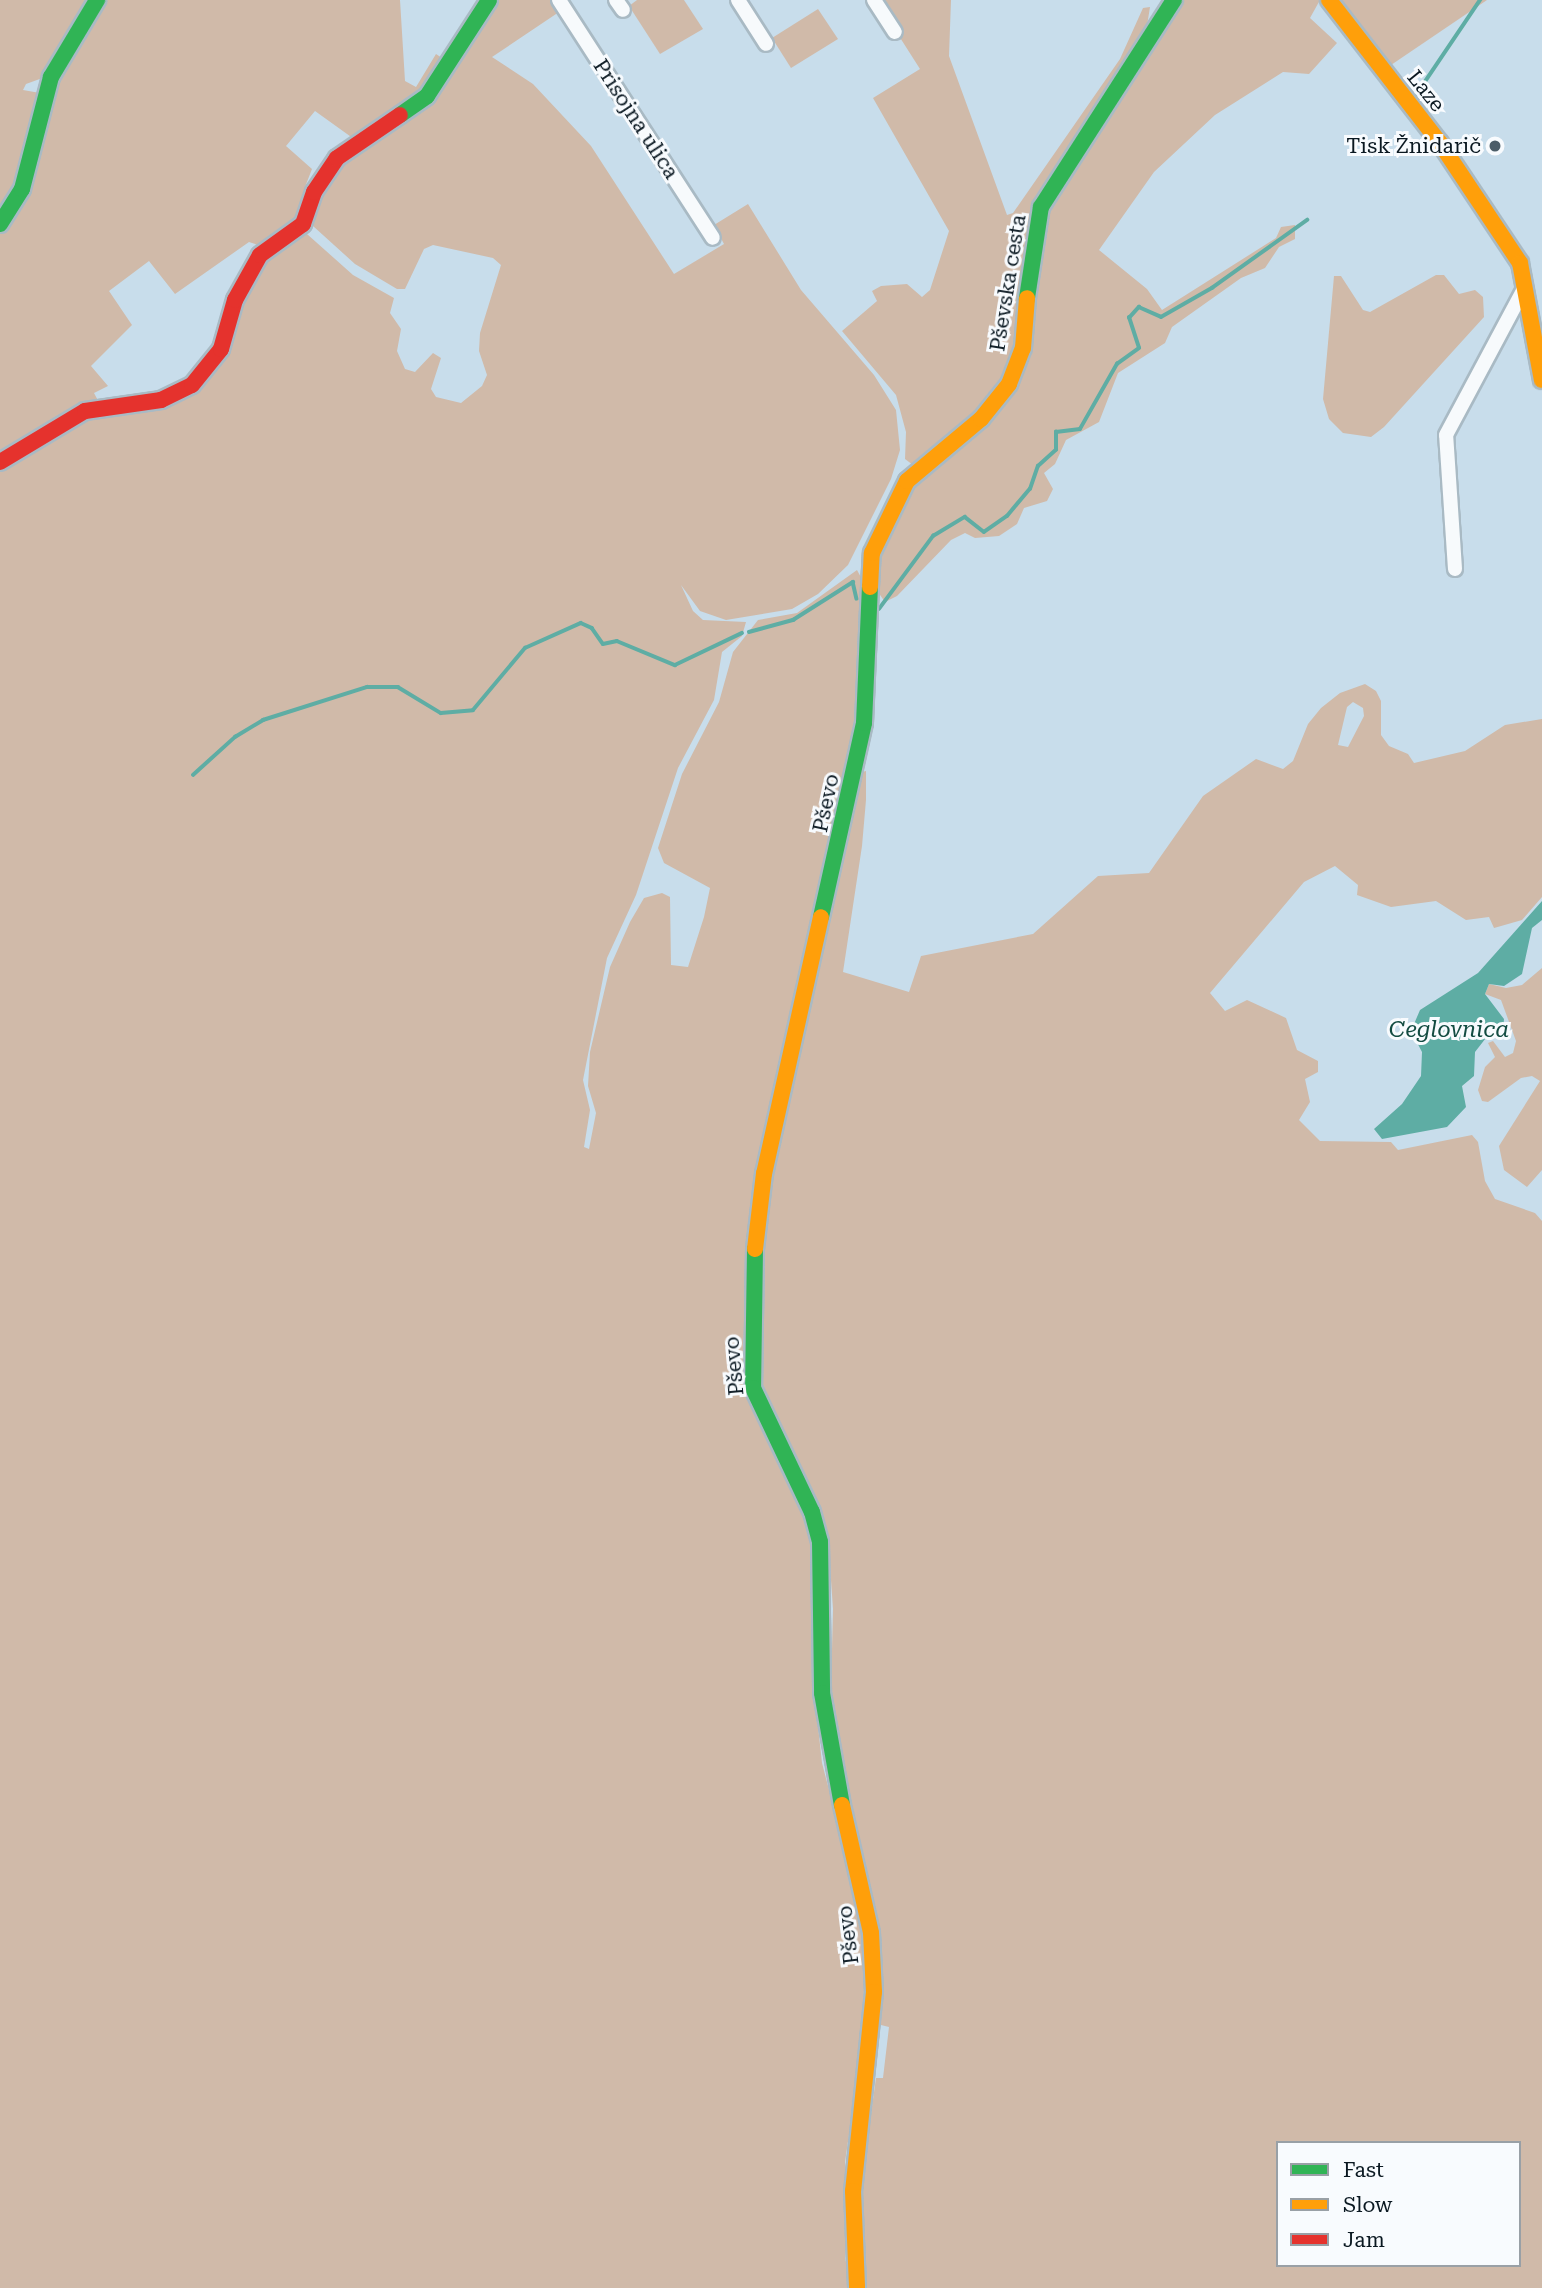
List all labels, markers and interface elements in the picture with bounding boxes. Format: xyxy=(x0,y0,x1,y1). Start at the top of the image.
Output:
street label: Prisojna ulica xyxy=(588,54,684,184)
street label: Laze xyxy=(1402,65,1450,117)
place label: Tisk Žnidarič xyxy=(1346,133,1481,159)
marker: Tisk Žnidarič xyxy=(1487,138,1503,154)
street label: Pševska cesta xyxy=(985,213,1031,353)
street label: Pševo xyxy=(808,771,844,835)
water label: Ceglovnica xyxy=(1389,1016,1509,1044)
street label: Pševo xyxy=(719,1335,749,1397)
street label: Pševo xyxy=(832,1904,864,1966)
legend xyxy=(1276,2141,1521,2267)
text: Fast xyxy=(1343,2158,1384,2182)
text: Slow xyxy=(1343,2193,1392,2217)
text: Jam xyxy=(1343,2228,1385,2252)

